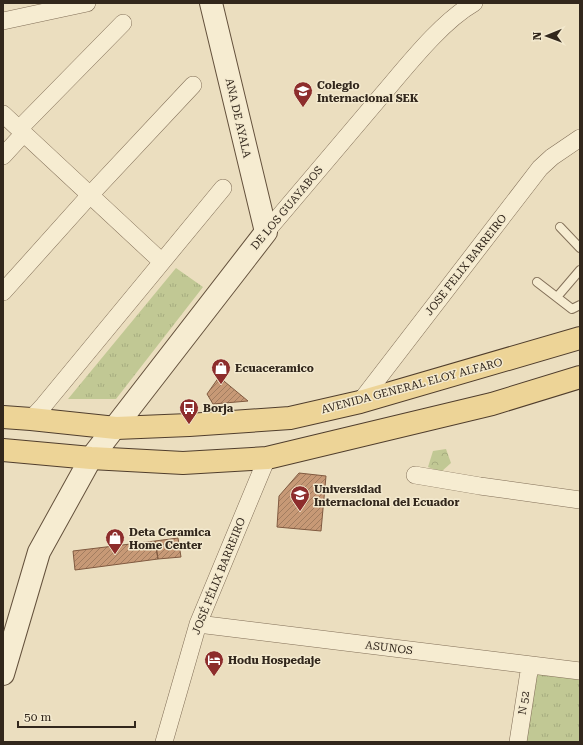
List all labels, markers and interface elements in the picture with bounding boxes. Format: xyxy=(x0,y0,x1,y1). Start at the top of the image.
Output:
north arrow xyxy=(527,16,567,56)
text: N xyxy=(531,31,544,41)
street label: ANA DE AYALA xyxy=(223,77,254,159)
place label: Colegio Internacional SEK xyxy=(317,79,419,105)
school or university icon: Colegio Internacional SEK xyxy=(292,80,314,108)
street label: DE LOS GUAYABOS xyxy=(248,163,326,252)
street label: JOSE FELIX BARREIRO xyxy=(422,212,510,318)
street label: AVENIDA GENERAL ELOY ALFARO xyxy=(320,355,504,416)
shop icon: Ecuaceramico xyxy=(210,357,232,385)
place label: Ecuaceramico xyxy=(235,362,314,375)
bus stop icon: Borja xyxy=(178,397,200,425)
place label: Borja xyxy=(203,402,234,415)
place label: Universidad Internacional del Ecuador xyxy=(314,483,459,509)
school or university icon: Universidad Internacional del Ecuador xyxy=(289,484,311,512)
street label: JOSÉ FÉLIX BARREIRO xyxy=(189,515,249,636)
place label: Deta Ceramica Home Center xyxy=(129,526,211,552)
shop icon: Deta Ceramica Home Center xyxy=(104,527,126,555)
street label: ASUNOS xyxy=(364,639,414,657)
hotel icon: Hodu Hospedaje xyxy=(203,649,225,677)
place label: Hodu Hospedaje xyxy=(228,654,321,667)
street label: N 52 xyxy=(516,690,532,716)
scale bar xyxy=(18,703,135,729)
text: 50 m xyxy=(24,710,51,724)

